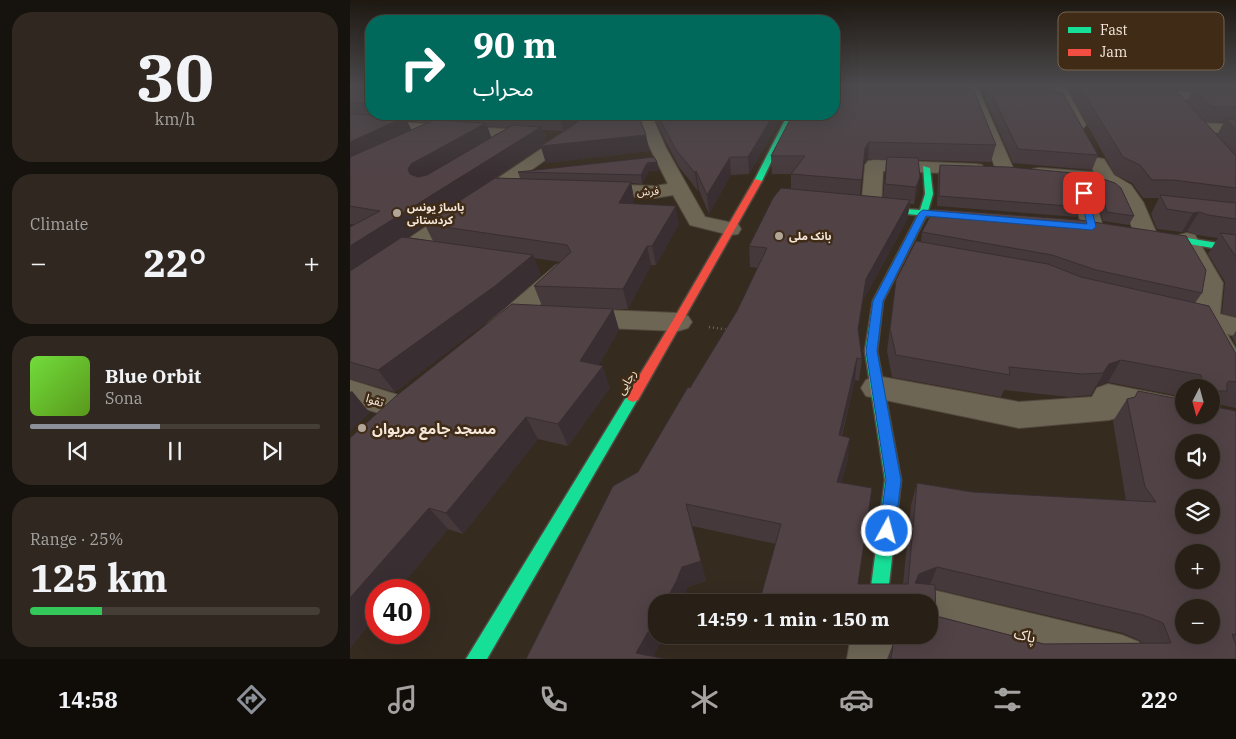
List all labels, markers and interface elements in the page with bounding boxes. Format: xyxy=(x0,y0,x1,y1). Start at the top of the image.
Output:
legend xyxy=(1058,12,1224,70)
text: Fast xyxy=(1100,21,1128,39)
text: 90 m xyxy=(473,22,557,68)
text: 30 xyxy=(136,34,214,119)
icon: right xyxy=(390,35,455,100)
text: Jam xyxy=(1100,43,1127,61)
text: محراب xyxy=(473,73,534,102)
text: km/h xyxy=(155,109,195,129)
pin xyxy=(1063,172,1105,214)
icon: arrive xyxy=(1070,179,1098,207)
street label: فرش xyxy=(637,184,659,198)
place label: پاساژ یونس کردستانی xyxy=(407,200,465,227)
marker: پاساژ یونس کردستانی xyxy=(391,207,403,219)
text: Climate xyxy=(30,214,88,234)
place label: بانک ملی xyxy=(789,229,831,243)
marker: بانک ملی xyxy=(773,230,785,242)
text: 22° xyxy=(143,238,207,287)
text: − xyxy=(30,244,47,281)
text: + xyxy=(303,244,320,281)
text: Blue Orbit xyxy=(105,364,201,388)
street label: رجایی xyxy=(613,367,639,397)
north arrow xyxy=(1175,379,1220,424)
map controls xyxy=(1175,379,1220,644)
text: Sona xyxy=(105,388,142,408)
street label: تقوا xyxy=(364,390,386,410)
place label: مسجد جامع مریوان xyxy=(372,419,496,440)
marker: مسجد جامع مریوان xyxy=(356,422,368,434)
button: sound xyxy=(1175,434,1220,479)
icon: previous xyxy=(64,437,92,465)
icon: pause xyxy=(161,437,189,465)
icon: next xyxy=(258,437,286,465)
button: layers xyxy=(1175,489,1220,534)
position arrow xyxy=(860,504,912,556)
text: Range · 25% xyxy=(30,529,123,549)
button: + xyxy=(1175,544,1220,589)
text: 125 km xyxy=(30,553,168,602)
speed limit sign: 40 xyxy=(365,579,430,644)
button: − xyxy=(1175,599,1220,644)
text: 14:59 · 1 min · 150 m xyxy=(697,607,889,631)
street label: پاک xyxy=(1012,623,1038,648)
icon: directions xyxy=(234,682,269,717)
icon: music xyxy=(385,682,420,717)
icon: phone xyxy=(536,682,571,717)
icon: climate xyxy=(687,682,722,717)
icon: car xyxy=(839,682,874,717)
icon: filters xyxy=(990,682,1025,717)
text: 14:58 xyxy=(58,685,118,714)
text: 22° xyxy=(1141,685,1178,714)

